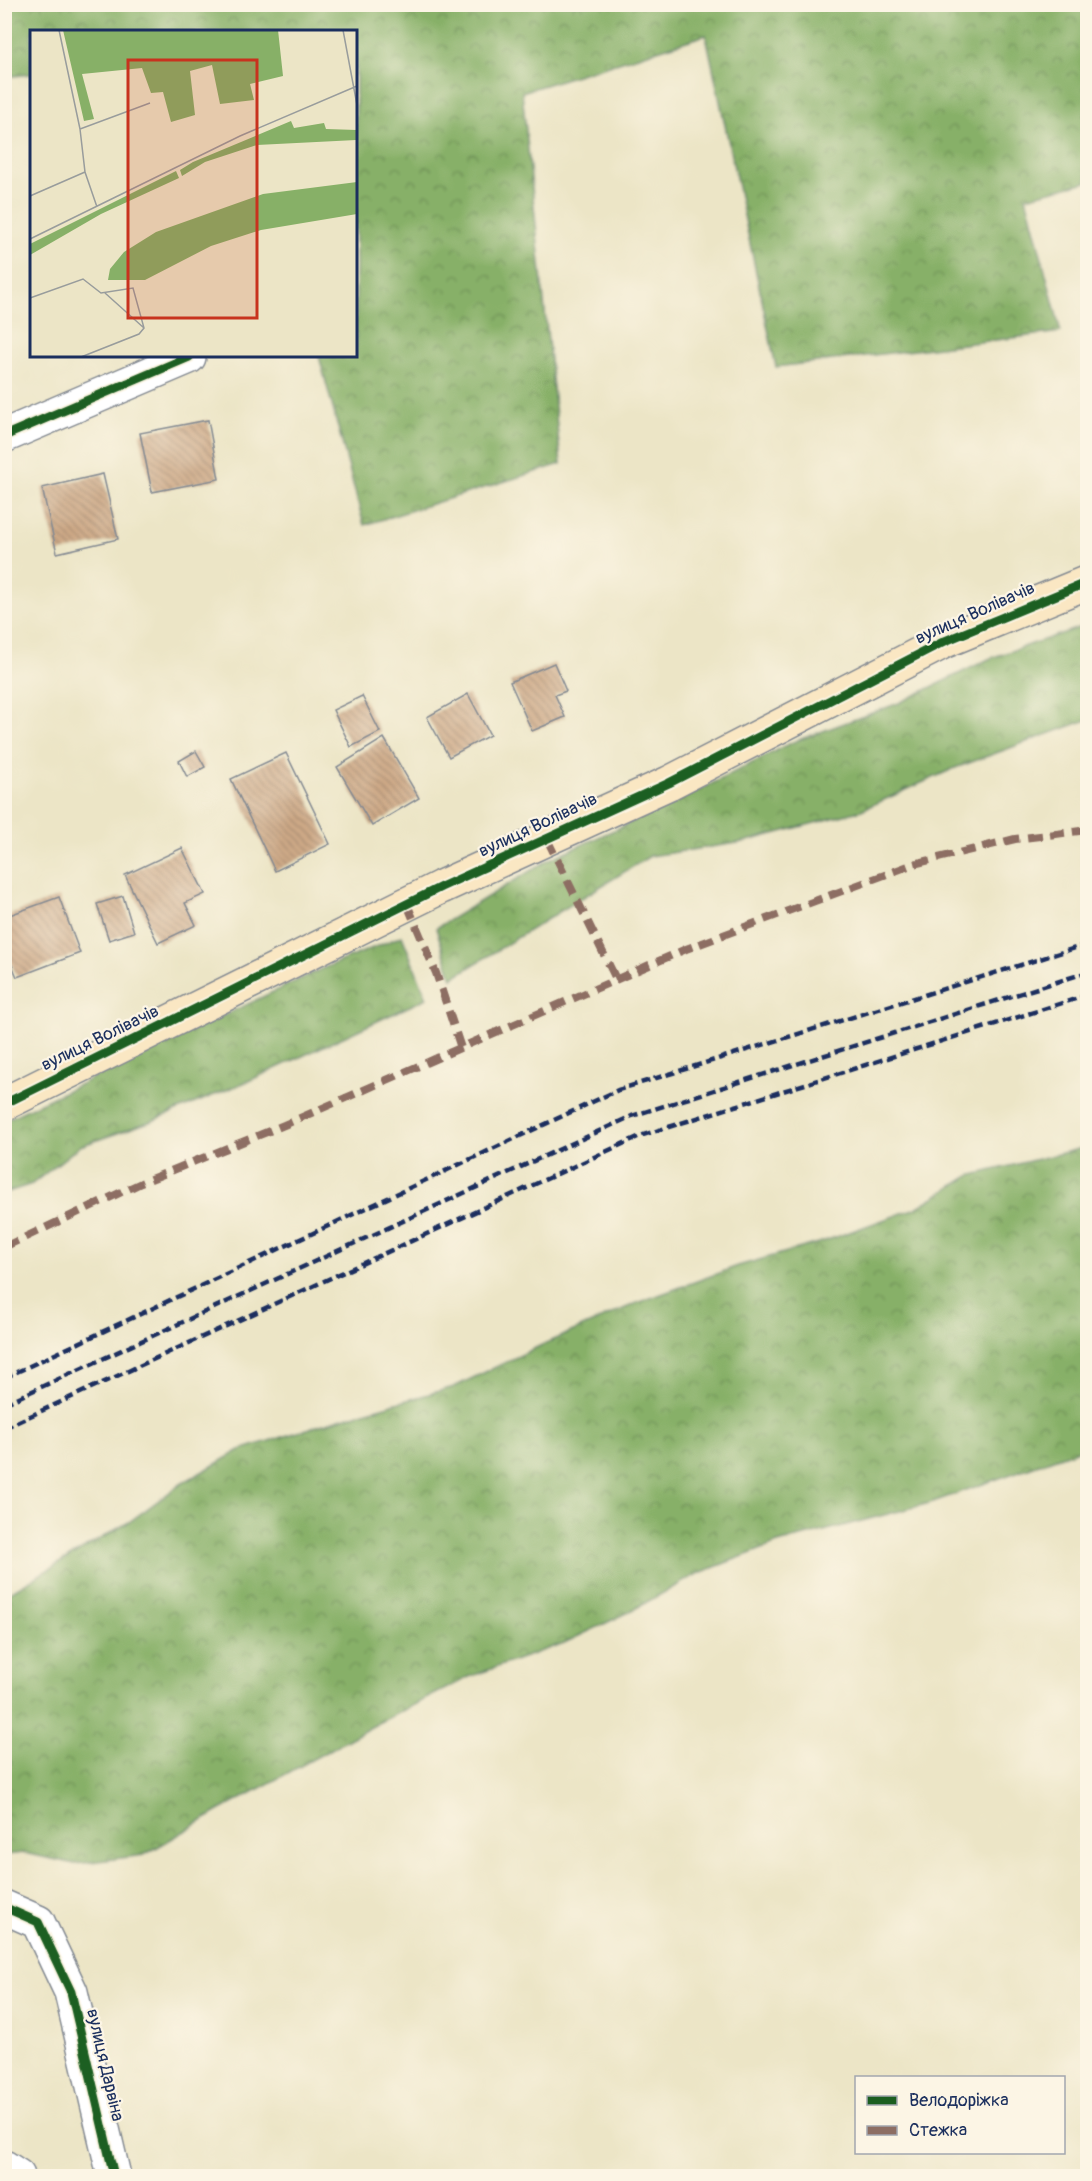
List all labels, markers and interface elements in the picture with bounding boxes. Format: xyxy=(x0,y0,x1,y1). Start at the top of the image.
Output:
inset map xyxy=(30,30,357,357)
street label: вулиця Волівачів xyxy=(912,576,1038,650)
street label: вулиця Волівачів xyxy=(475,787,601,863)
street label: вулиця Волівачів xyxy=(37,999,163,1077)
street label: вулиця Дарвіна xyxy=(81,2007,129,2123)
legend xyxy=(855,2076,1065,2154)
text: Велодоріжка xyxy=(909,2089,1009,2112)
text: Стежка xyxy=(909,2119,967,2142)

